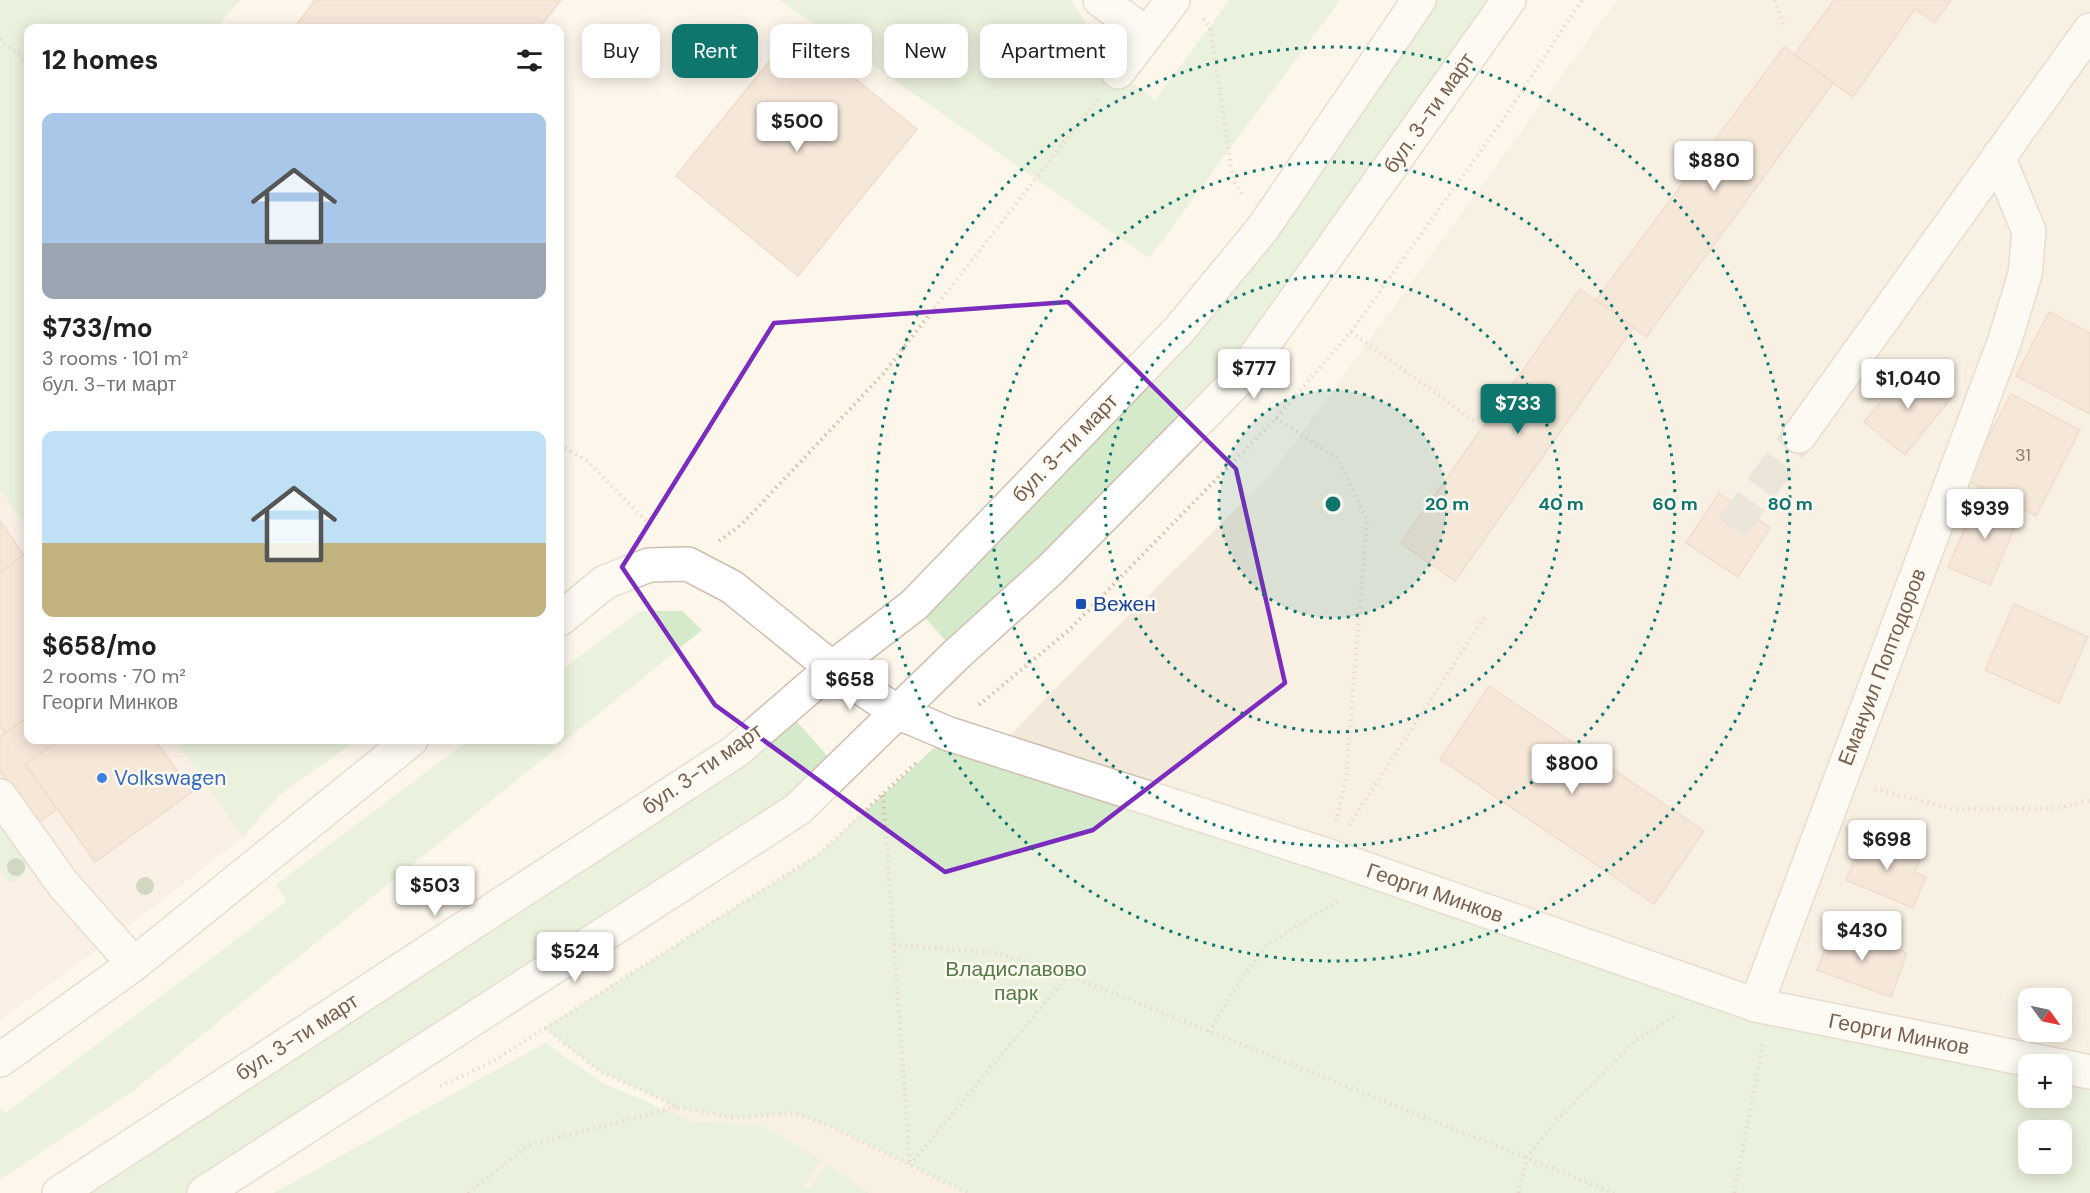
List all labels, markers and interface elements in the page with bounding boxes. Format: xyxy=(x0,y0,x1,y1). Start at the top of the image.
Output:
chip: Buy xyxy=(582,24,660,78)
chip: Rent xyxy=(672,24,758,78)
chip: Filters xyxy=(770,24,872,78)
chip: New xyxy=(884,24,968,78)
chip: Apartment xyxy=(980,24,1127,78)
text: 12 homes xyxy=(42,43,158,77)
icon: filters xyxy=(513,44,546,77)
street label: бул. 3-ти март xyxy=(1377,47,1481,179)
pin: $500 xyxy=(761,102,833,153)
text: $500 xyxy=(771,108,823,134)
pin: $880 xyxy=(1678,141,1750,192)
text: $880 xyxy=(1688,147,1740,173)
icon: home xyxy=(240,152,348,260)
text: $733/mo xyxy=(42,311,153,345)
text: 3 rooms · 101 m² xyxy=(42,345,188,371)
pin: $777 xyxy=(1218,349,1290,400)
text: $777 xyxy=(1232,355,1276,381)
pin: $1,040 xyxy=(1859,359,1957,410)
text: $1,040 xyxy=(1875,365,1941,391)
text: бул. 3-ти март xyxy=(42,371,177,397)
pin: $733 xyxy=(1482,384,1554,435)
street label: бул. 3-ти март xyxy=(1006,387,1124,509)
text: $733 xyxy=(1495,390,1541,416)
house number: 31 xyxy=(2015,443,2031,467)
icon: home xyxy=(240,470,348,578)
pin: $939 xyxy=(1949,489,2021,540)
text: 20 m xyxy=(1425,492,1469,516)
text: 40 m xyxy=(1538,492,1584,516)
text: 60 m xyxy=(1652,492,1698,516)
text: 80 m xyxy=(1767,492,1813,516)
centre of rings xyxy=(1323,494,1343,514)
text: $939 xyxy=(1961,495,2009,521)
street label: Емануил Поптодоров xyxy=(1831,564,1933,770)
place label: Вежен xyxy=(1093,590,1156,618)
marker: Вежен xyxy=(1074,597,1088,611)
text: $658/mo xyxy=(42,629,157,663)
pin: $658 xyxy=(814,660,886,711)
text: 2 rooms · 70 m² xyxy=(42,663,186,689)
text: $658 xyxy=(825,666,875,692)
text: Георги Минков xyxy=(42,689,178,715)
street label: бул. 3-ти март xyxy=(636,717,768,821)
pin: $800 xyxy=(1536,744,1608,795)
text: $800 xyxy=(1546,750,1598,776)
place label: Volkswagen xyxy=(114,764,226,792)
marker: Volkswagen xyxy=(95,771,109,785)
pin: $698 xyxy=(1851,820,1923,871)
text: $698 xyxy=(1862,826,1912,852)
street label: Георги Минков xyxy=(1363,856,1507,930)
pin: $503 xyxy=(399,866,471,917)
text: $503 xyxy=(410,872,460,898)
pin: $430 xyxy=(1826,911,1898,962)
text: $430 xyxy=(1836,917,1888,943)
pin: $524 xyxy=(539,932,611,983)
text: $524 xyxy=(551,938,599,964)
park label: Владиславово парк xyxy=(945,955,1087,1007)
street label: бул. 3-ти март xyxy=(230,987,364,1087)
north arrow xyxy=(2018,988,2072,1042)
map controls xyxy=(2018,988,2072,1174)
street label: Георги Минков xyxy=(1826,1007,1972,1061)
button: + xyxy=(2018,1054,2072,1108)
button: − xyxy=(2018,1120,2072,1174)

